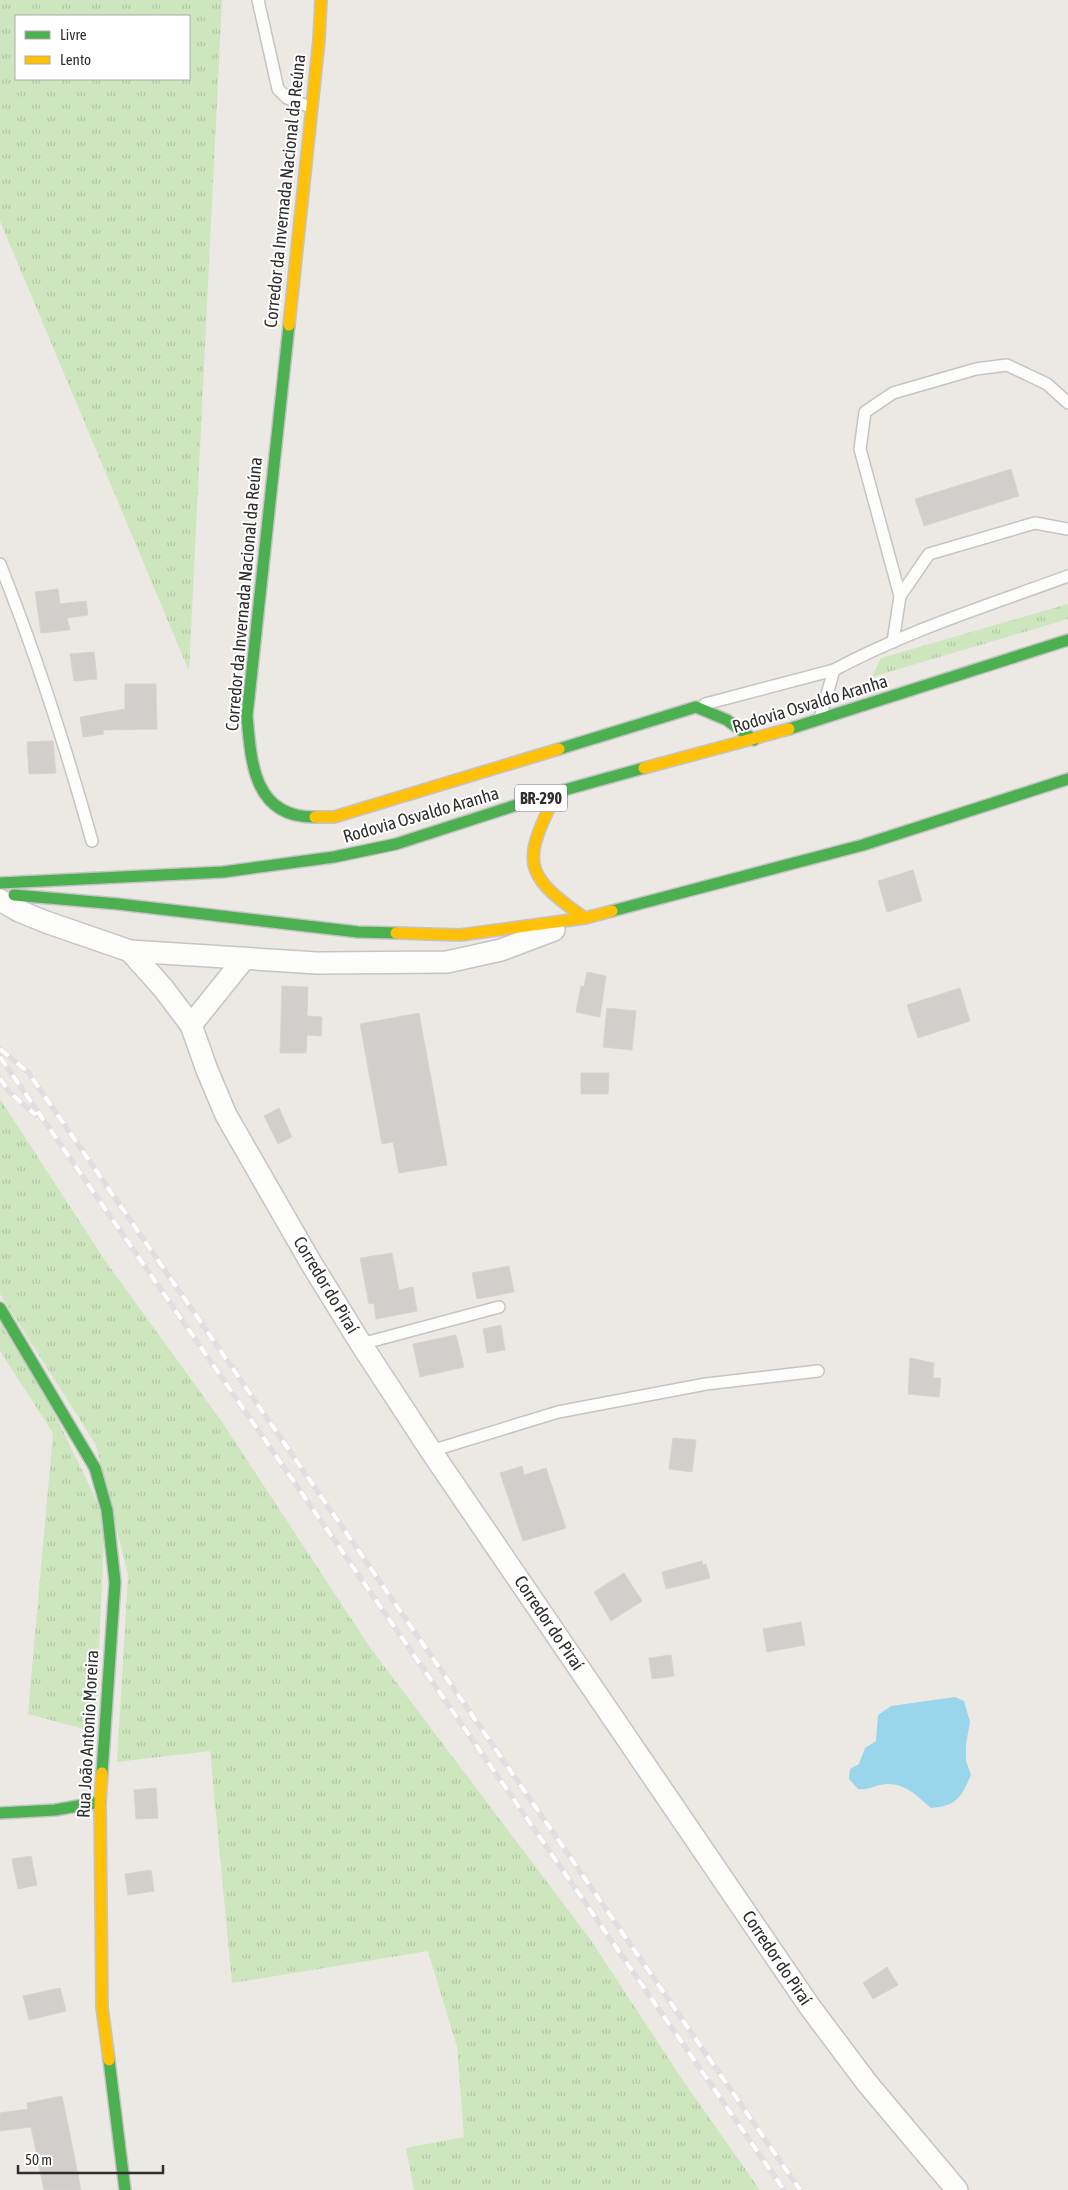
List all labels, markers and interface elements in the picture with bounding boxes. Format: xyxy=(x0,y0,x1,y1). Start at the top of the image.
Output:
legend xyxy=(15,15,190,80)
text: Livre xyxy=(60,26,87,43)
text: Lento xyxy=(60,51,91,68)
street label: Corredor da Invernada Nacional da Reúna xyxy=(260,53,309,329)
street label: Corredor da Invernada Nacional da Reúna xyxy=(221,456,266,732)
street label: Rodovia Osvaldo Aranha xyxy=(730,670,890,737)
street label: Rodovia Osvaldo Aranha xyxy=(341,782,501,847)
road number: BR-290 xyxy=(515,784,567,811)
street label: Corredor do Piraí xyxy=(289,1232,364,1337)
street label: Corredor do Piraí xyxy=(510,1571,589,1674)
street label: Rua João Antonio Moreira xyxy=(73,1649,102,1819)
street label: Corredor do Piraí xyxy=(738,1906,817,2009)
scale bar xyxy=(18,2142,162,2174)
text: 50 m xyxy=(25,2151,52,2168)

